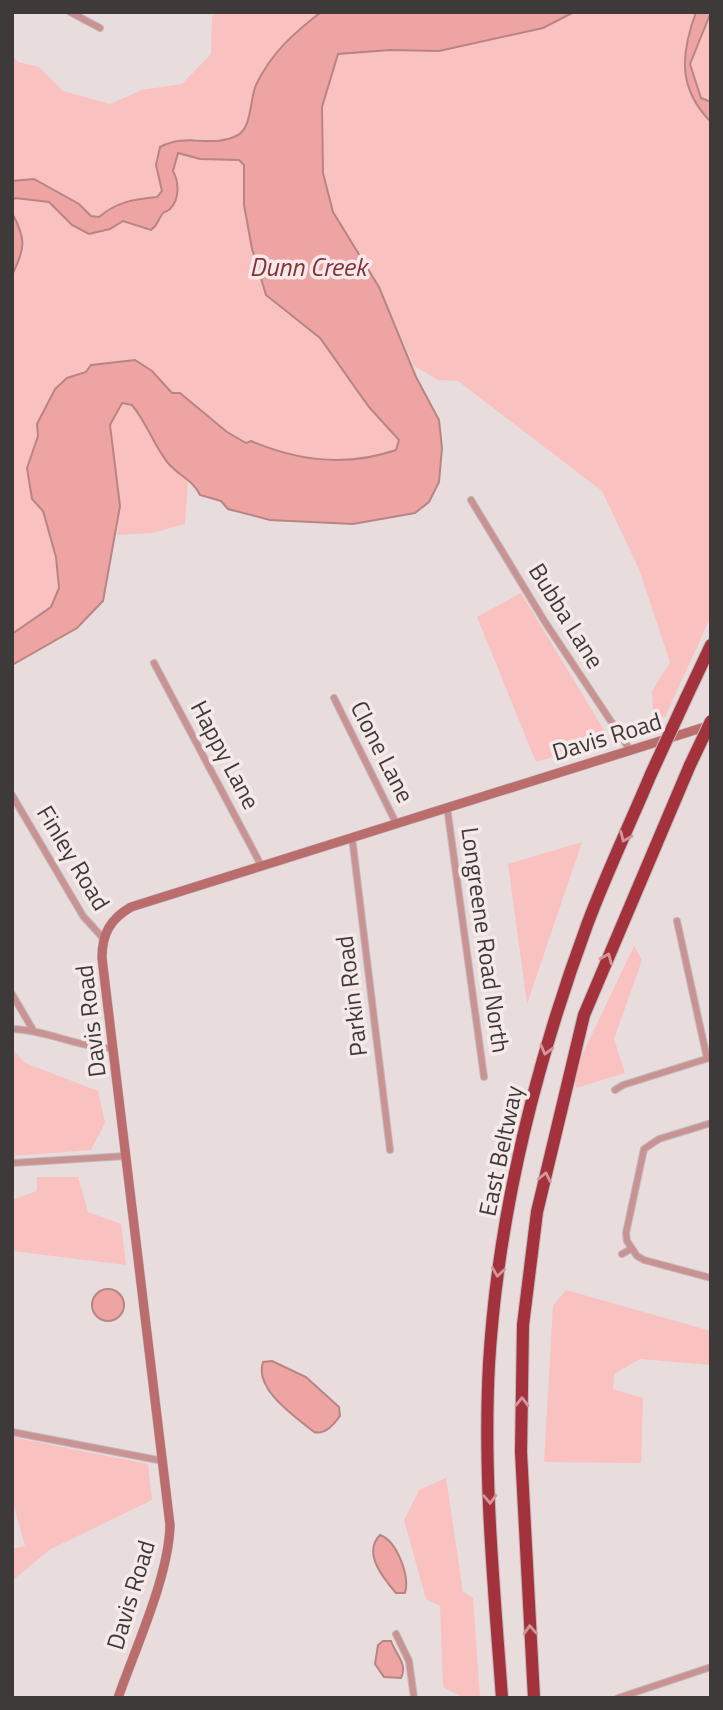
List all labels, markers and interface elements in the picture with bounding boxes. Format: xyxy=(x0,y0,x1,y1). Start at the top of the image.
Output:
water label: Dunn Creek xyxy=(250,247,370,286)
street label: Bubba Lane xyxy=(520,556,614,675)
street label: Happy Lane xyxy=(182,694,270,815)
street label: Clone Lane xyxy=(342,694,424,809)
street label: Davis Road xyxy=(548,702,666,770)
street label: Finley Road xyxy=(28,798,119,917)
street label: Longreene Road North xyxy=(452,825,520,1055)
one-way arrow xyxy=(619,830,633,842)
street label: Parkin Road xyxy=(326,934,376,1059)
one-way arrow xyxy=(599,953,613,965)
street label: Davis Road xyxy=(65,963,115,1079)
one-way arrow xyxy=(540,1044,554,1056)
street label: East Beltway xyxy=(469,1082,532,1219)
one-way arrow xyxy=(536,1171,551,1183)
one-way arrow xyxy=(491,1266,506,1278)
one-way arrow xyxy=(514,1397,529,1408)
one-way arrow xyxy=(482,1494,497,1505)
street label: Davis Road xyxy=(96,1536,164,1654)
one-way arrow xyxy=(523,1624,538,1635)

